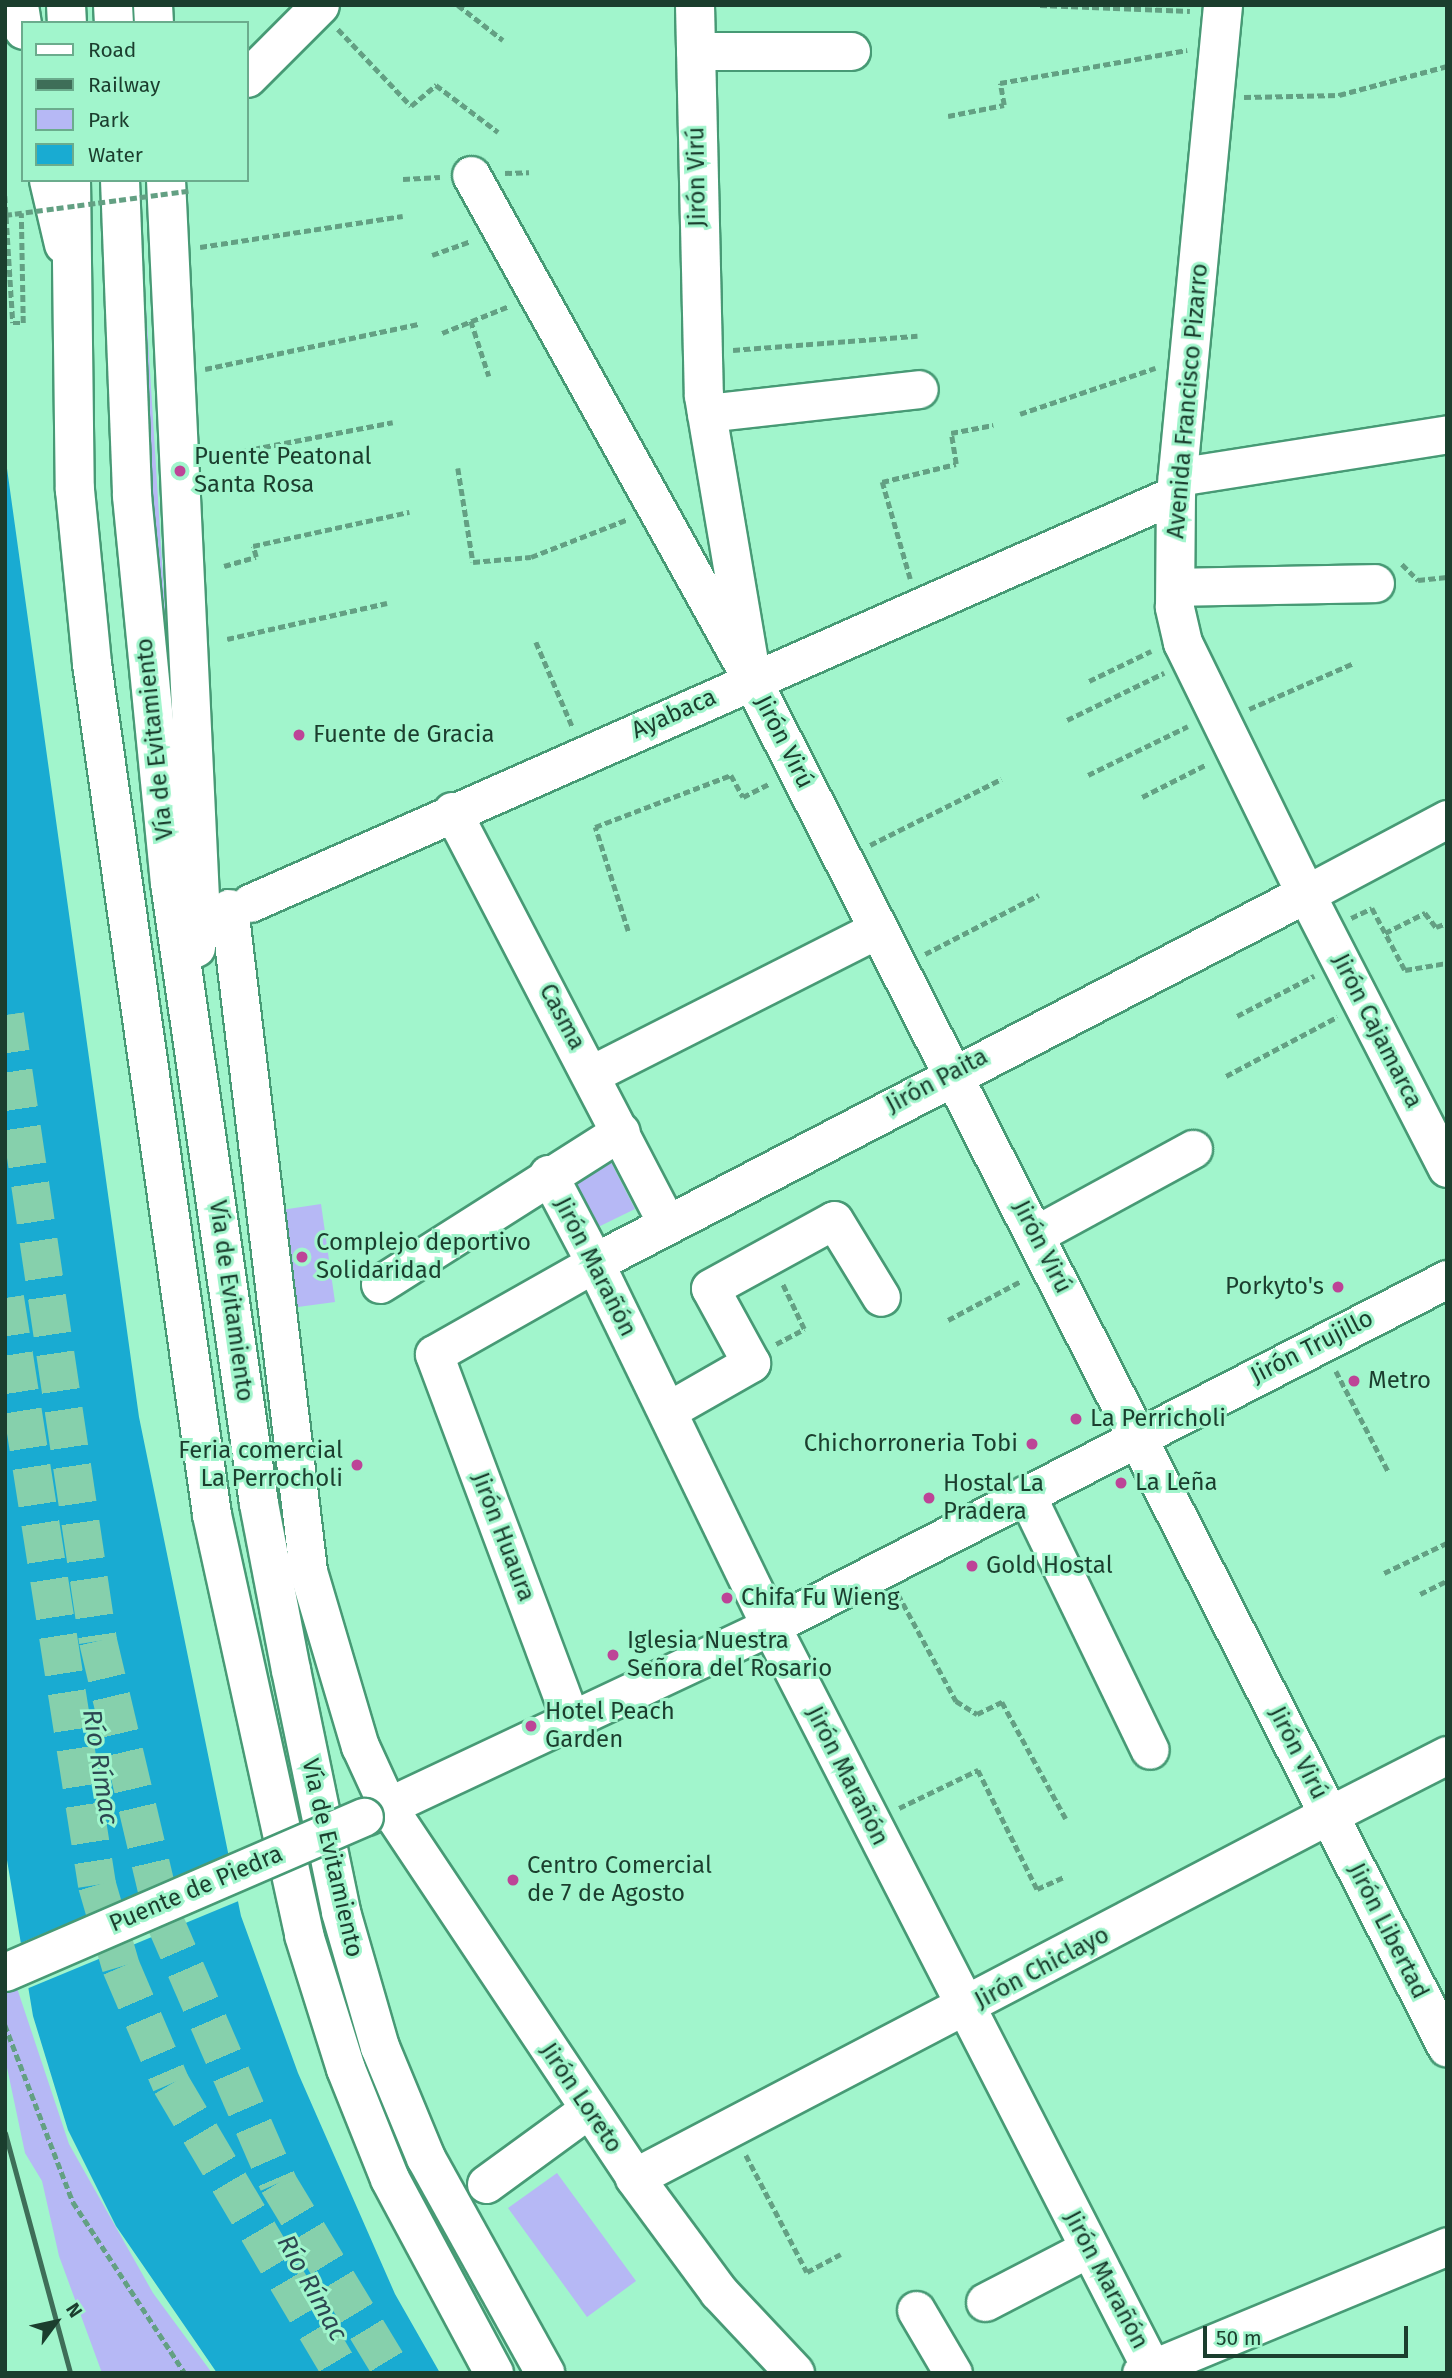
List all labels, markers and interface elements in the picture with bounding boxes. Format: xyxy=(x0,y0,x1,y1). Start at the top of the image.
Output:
legend xyxy=(21,21,248,182)
text: Road xyxy=(88,37,136,63)
text: Railway xyxy=(88,72,160,98)
text: Park xyxy=(88,107,129,133)
street label: Jirón Virú xyxy=(682,127,712,227)
text: Water xyxy=(88,142,143,168)
street label: Avenida Francisco Pizarro xyxy=(1162,262,1214,540)
place label: Puente Peatonal Santa Rosa xyxy=(194,443,372,499)
marker: Puente Peatonal Santa Rosa xyxy=(172,463,188,479)
street label: Vía de Evitamiento xyxy=(130,637,180,841)
street label: Ayabaca xyxy=(627,683,721,745)
street label: Jirón Virú xyxy=(748,691,820,793)
place label: Fuente de Gracia xyxy=(313,721,494,749)
marker: Fuente de Gracia xyxy=(291,727,307,743)
street label: Jirón Cajamarca xyxy=(1326,949,1428,1113)
street label: Casma xyxy=(533,979,591,1055)
street label: Jirón Paita xyxy=(881,1042,993,1120)
street label: Jirón Marañón xyxy=(548,1193,642,1341)
street label: Jirón Virú xyxy=(1006,1196,1078,1298)
street label: Vía de Evitamiento xyxy=(203,1199,259,1403)
place label: Complejo deportivo Solidaridad xyxy=(316,1229,531,1285)
marker: Complejo deportivo Solidaridad xyxy=(294,1249,310,1265)
place label: Porkyto's xyxy=(1225,1273,1324,1301)
marker: Porkyto's xyxy=(1330,1279,1346,1295)
street label: Jirón Trujillo xyxy=(1246,1304,1378,1390)
place label: Metro xyxy=(1368,1367,1431,1395)
marker: Metro xyxy=(1346,1373,1362,1389)
place label: La Perricholi xyxy=(1090,1405,1226,1433)
marker: La Perricholi xyxy=(1068,1411,1084,1427)
place label: Chichorroneria Tobi xyxy=(804,1430,1018,1458)
marker: Chichorroneria Tobi xyxy=(1024,1436,1040,1452)
place label: Feria comercial La Perrocholi xyxy=(178,1437,343,1493)
marker: Feria comercial La Perrocholi xyxy=(349,1457,365,1473)
street label: Jirón Huaura xyxy=(465,1468,541,1606)
place label: La Leña xyxy=(1135,1469,1218,1497)
place label: Hostal La Pradera xyxy=(943,1470,1044,1526)
marker: La Leña xyxy=(1113,1475,1129,1491)
marker: Hostal La Pradera xyxy=(921,1490,937,1506)
place label: Gold Hostal xyxy=(986,1552,1113,1580)
marker: Gold Hostal xyxy=(964,1558,980,1574)
place label: Chifa Fu Wieng xyxy=(741,1584,899,1612)
marker: Chifa Fu Wieng xyxy=(719,1590,735,1606)
place label: Iglesia Nuestra Señora del Rosario xyxy=(627,1627,832,1683)
marker: Iglesia Nuestra Señora del Rosario xyxy=(605,1647,621,1663)
place label: Hotel Peach Garden xyxy=(545,1698,675,1754)
street label: Jirón Marañón xyxy=(800,1702,894,1850)
street label: Jirón Virú xyxy=(1262,1702,1334,1804)
water label: Río Rímac xyxy=(75,1707,125,1827)
marker: Hotel Peach Garden xyxy=(523,1718,539,1734)
street label: Vía de Evitamiento xyxy=(295,1756,369,1960)
street label: Puente de Piedra xyxy=(105,1839,287,1939)
place label: Centro Comercial de 7 de Agosto xyxy=(527,1852,712,1908)
street label: Jirón Libertad xyxy=(1342,1858,1434,2004)
marker: Centro Comercial de 7 de Agosto xyxy=(505,1872,521,1888)
street label: Jirón Chiclayo xyxy=(970,1921,1114,2015)
street label: Jirón Loreto xyxy=(534,2038,628,2158)
street label: Jirón Marañón xyxy=(1058,2206,1154,2354)
water label: Río Rímac xyxy=(270,2229,354,2347)
north arrow xyxy=(21,2287,91,2357)
text: N xyxy=(61,2299,87,2322)
scale bar xyxy=(1207,2312,1412,2356)
text: 50 m xyxy=(1216,2325,1262,2351)

